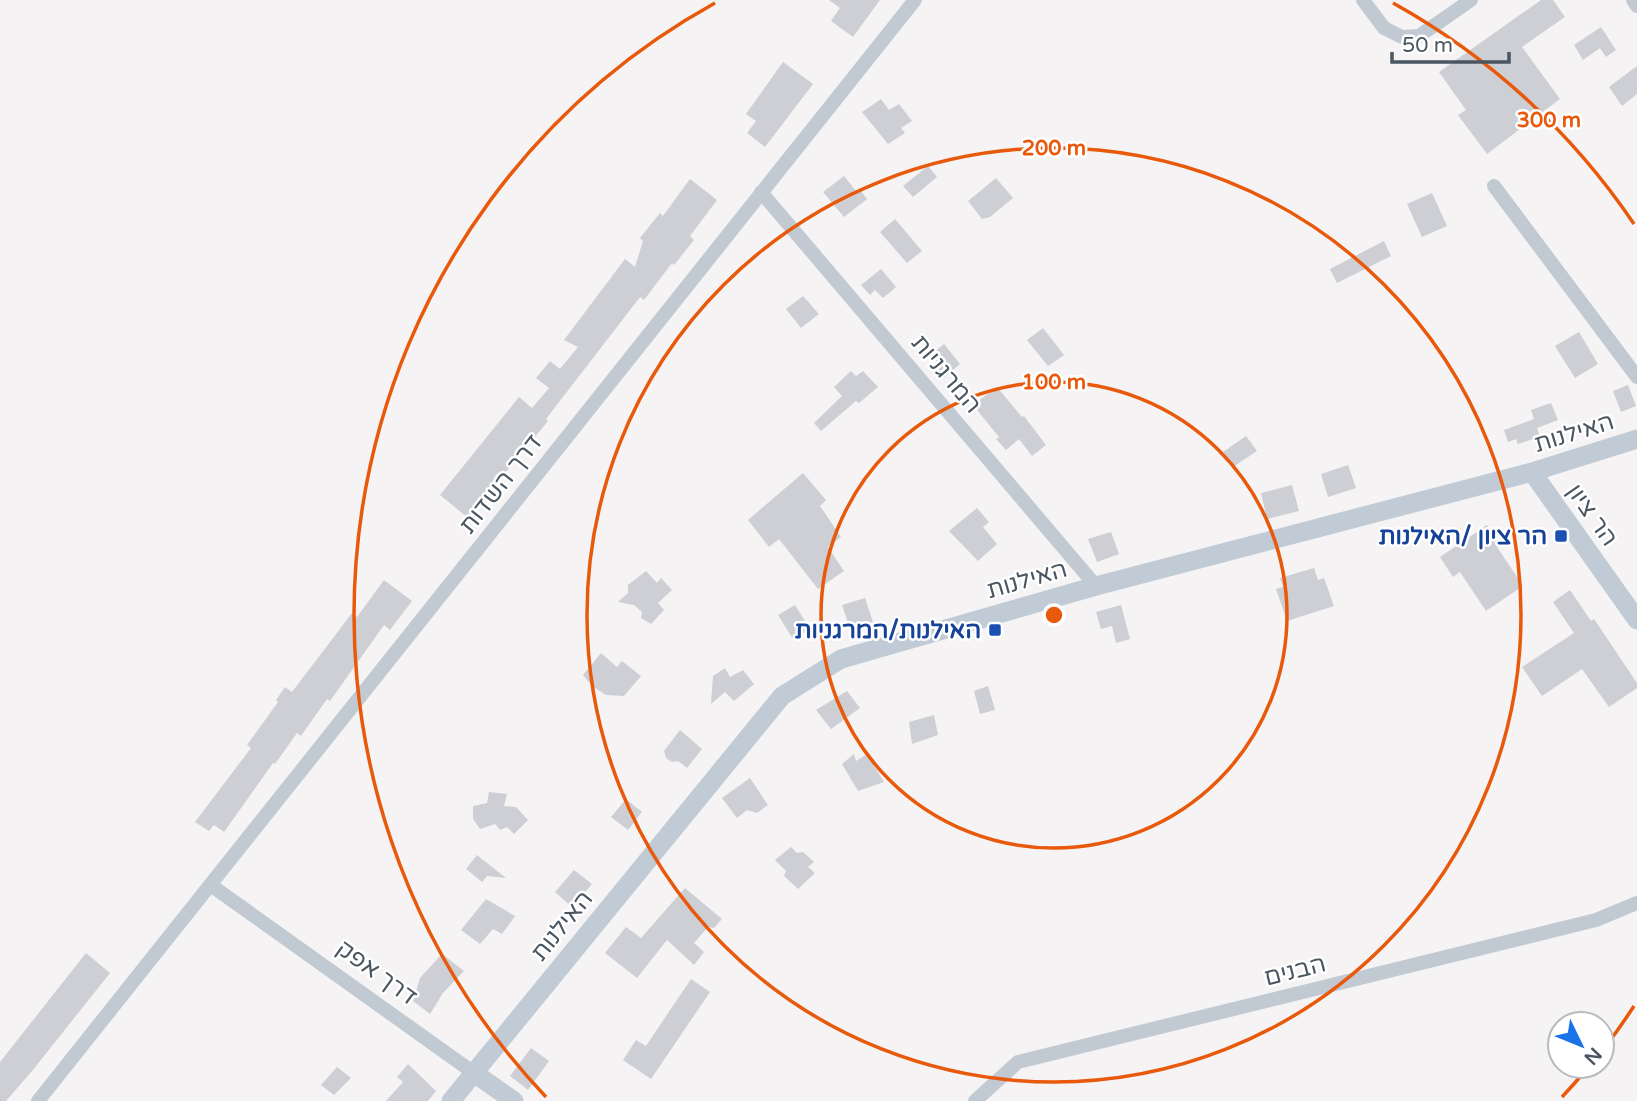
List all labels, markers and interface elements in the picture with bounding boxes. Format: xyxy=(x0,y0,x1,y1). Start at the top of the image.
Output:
scale bar xyxy=(1392,21,1509,65)
text: 50 m xyxy=(1402,33,1453,58)
text: 300 m xyxy=(1517,108,1581,133)
text: 200 m xyxy=(1022,136,1086,161)
street label: המרגניות xyxy=(905,329,987,419)
text: 100 m xyxy=(1022,370,1086,395)
street label: האילנות xyxy=(1531,407,1617,459)
street label: דרך השדות xyxy=(453,428,549,540)
street label: הר ציון xyxy=(1560,478,1624,552)
place label: הר ציון /האילנות xyxy=(1379,522,1547,551)
marker: הר ציון /האילנות xyxy=(1553,528,1569,544)
street label: האילנות xyxy=(984,555,1070,605)
centre of rings xyxy=(1042,603,1066,627)
place label: האילנות/המרגניות xyxy=(795,616,981,645)
marker: האילנות/המרגניות xyxy=(987,622,1003,638)
street label: האילנות xyxy=(525,885,599,967)
street label: דרך אפק xyxy=(331,934,423,1012)
street label: הבנים xyxy=(1261,949,1329,993)
north arrow xyxy=(1546,1010,1616,1080)
text: N xyxy=(1579,1043,1606,1069)

